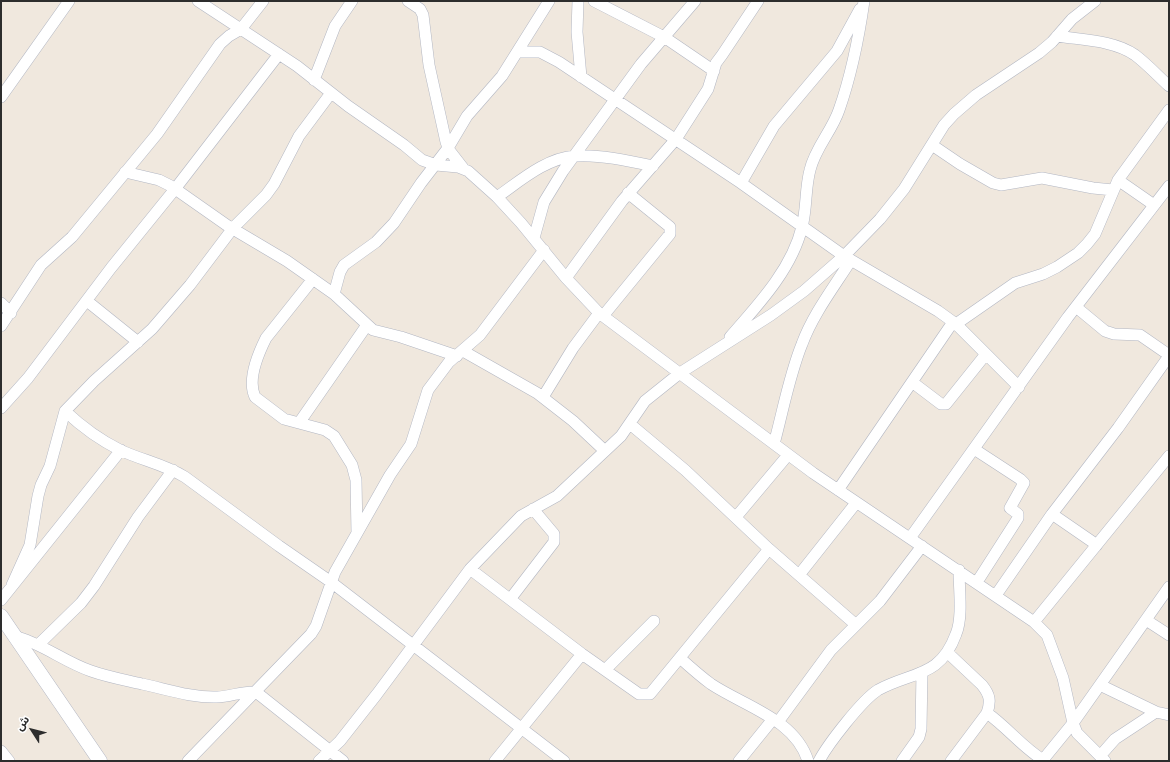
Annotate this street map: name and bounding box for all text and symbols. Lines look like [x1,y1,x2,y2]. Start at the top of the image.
north arrow [12,710,52,750]
text: ش [12,713,32,733]

